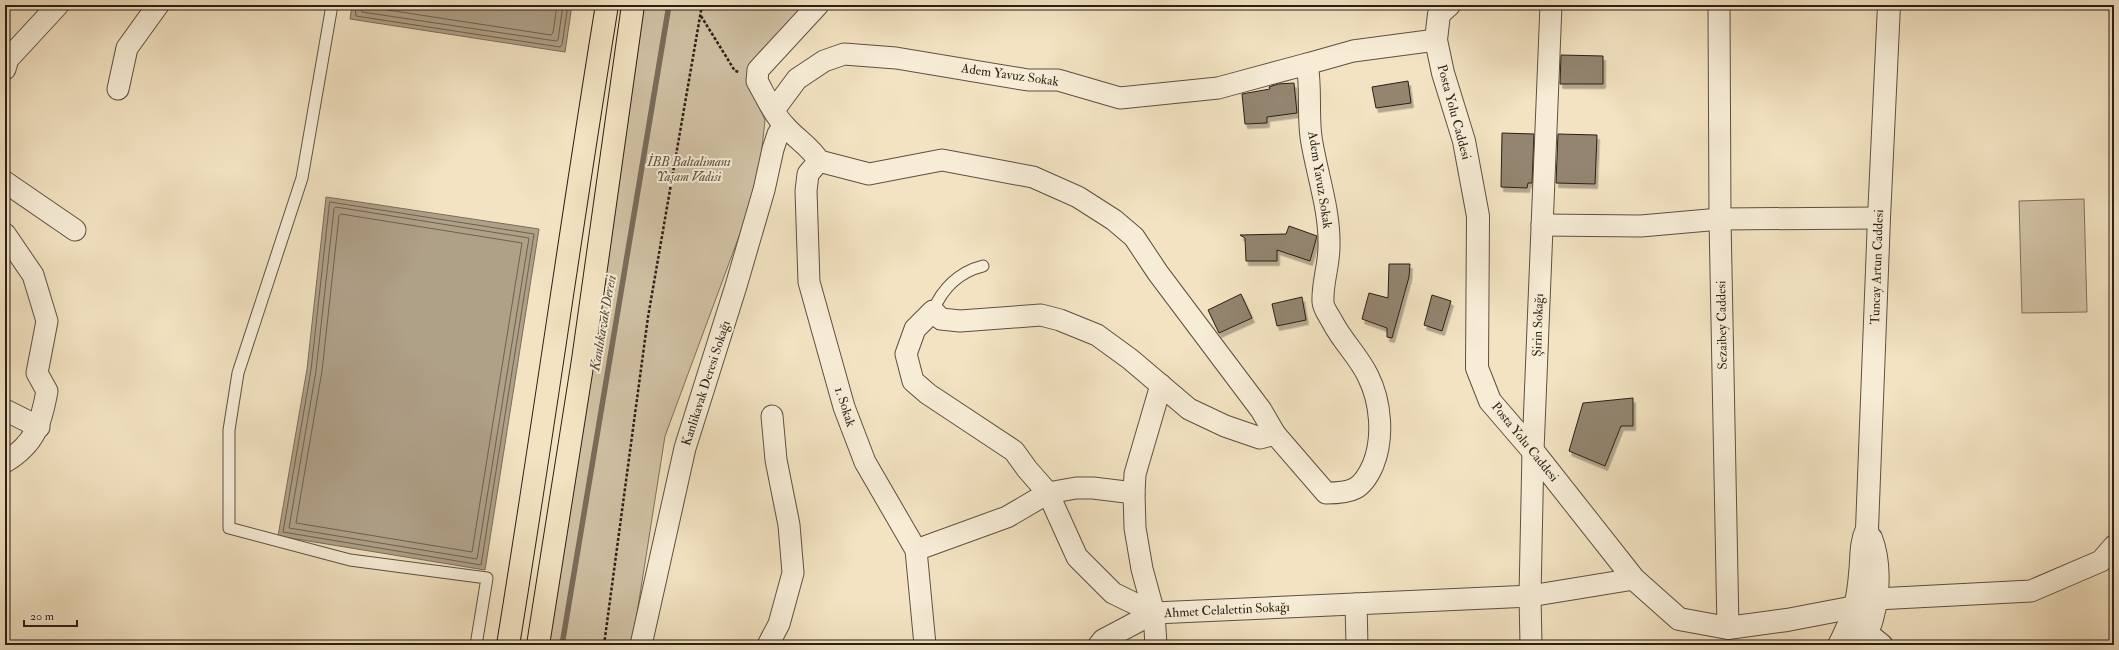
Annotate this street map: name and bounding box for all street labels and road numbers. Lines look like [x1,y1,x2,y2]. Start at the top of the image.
street label: Adem Yavuz Sokak [959,60,1061,90]
street label: Posta Yolu Caddesi [1434,63,1475,162]
street label: Adem Yavuz Sokak [1304,129,1336,231]
street label: Tuncay Artun Caddesi [1867,209,1888,325]
street label: Sezaibey Caddesi [1713,280,1732,370]
street label: Şirin Sokağı [1529,293,1547,357]
street label: Kanlikavak Deresi Sokağı [678,318,734,448]
street label: 1. Sokak [831,385,859,430]
street label: Posta Yolu Caddesi [1488,399,1562,485]
street label: Ahmet Celalettin Sokağı [1163,599,1291,621]

